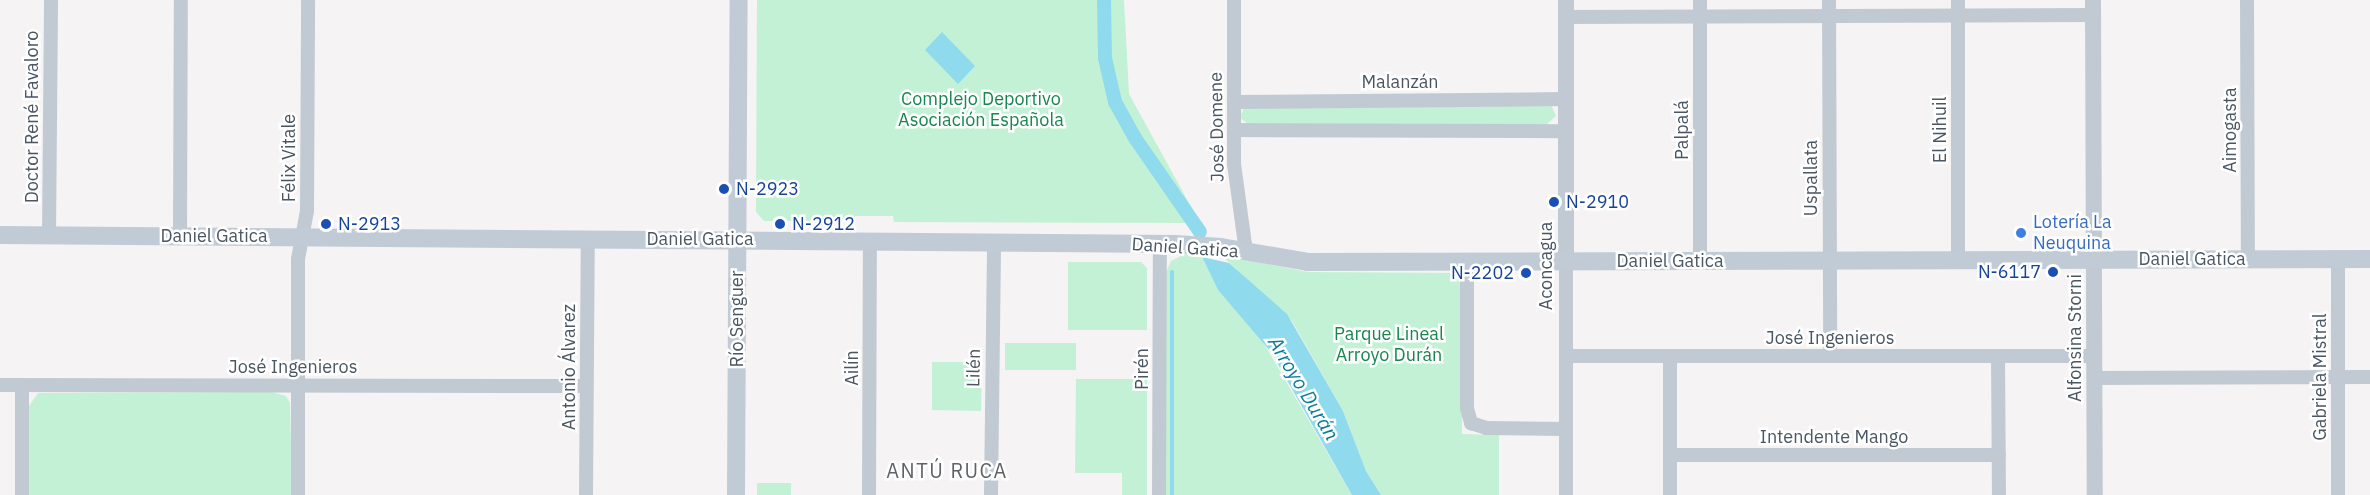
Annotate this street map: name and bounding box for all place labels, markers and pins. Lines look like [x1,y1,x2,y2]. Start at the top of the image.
place label: N-2923 [736,178,799,200]
marker: N-2923 [717,182,731,196]
place label: N-2910 [1566,191,1629,213]
marker: N-2910 [1547,195,1561,209]
place label: Lotería La Neuquina [2033,212,2112,254]
place label: N-2913 [338,213,401,235]
place label: N-2912 [792,213,855,235]
marker: N-2913 [319,217,333,231]
marker: N-2912 [773,217,787,231]
marker: Lotería La Neuquina [2014,226,2028,240]
place label: N-6117 [1978,261,2041,283]
place label: N-2202 [1451,262,1514,284]
marker: N-6117 [2046,265,2060,279]
marker: N-2202 [1519,266,1533,280]

